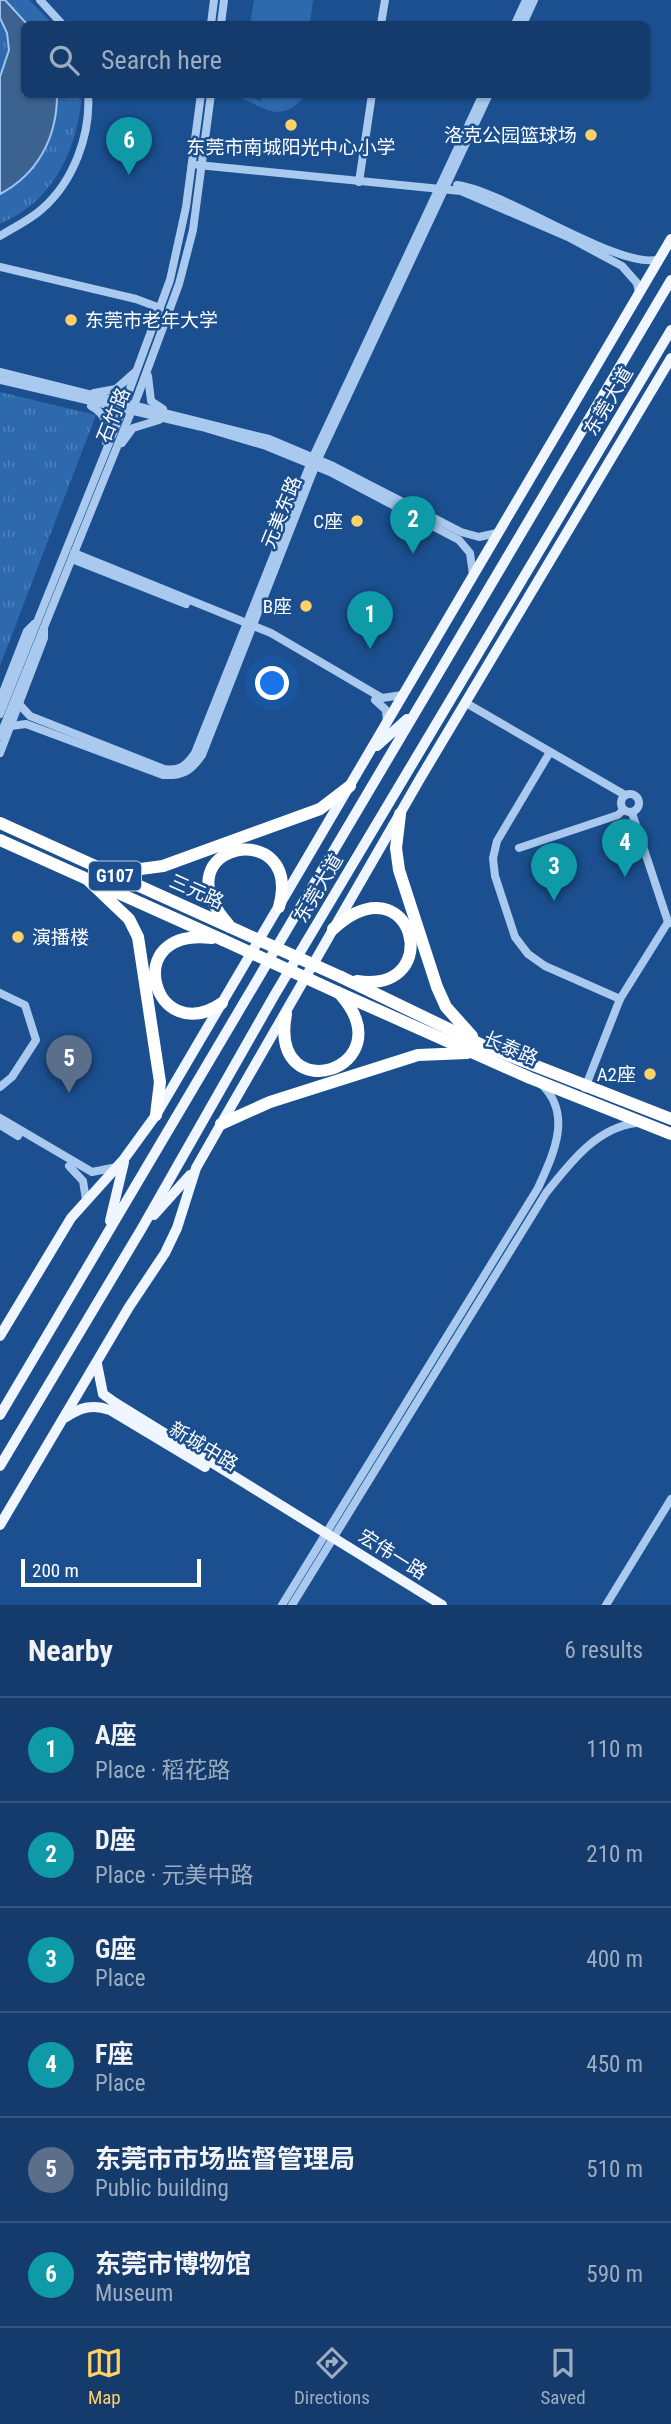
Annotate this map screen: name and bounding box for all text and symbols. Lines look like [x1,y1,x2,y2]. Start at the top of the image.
search box [21,21,650,98]
icon: search [45,41,83,79]
text: Search here [101,45,222,75]
pin: 6 [106,117,152,175]
marker: 东莞市南城阳光中心小学 [283,117,299,133]
place label: 洛克公园篮球场 [444,124,577,147]
marker: 洛克公园篮球场 [583,127,599,143]
place label: 东莞市南城阳光中心小学 [186,136,396,159]
place label: 东莞市老年大学 [85,309,218,332]
marker: 东莞市老年大学 [63,312,79,328]
street label: 东莞大道 [579,363,638,440]
street label: 石竹路 [92,384,135,446]
street label: 元美东路 [257,473,306,552]
pin: 2 [390,496,436,554]
place label: C座 [313,510,343,533]
marker: C座 [349,513,365,529]
pin: 1 [347,591,393,649]
place label: B座 [263,595,292,618]
marker: B座 [298,598,314,614]
your location [255,666,289,700]
pin: 4 [602,819,648,877]
pin: 3 [531,843,577,901]
street label: 东莞大道 [289,850,348,927]
road number: G107 [89,862,141,890]
street label: 三元路 [166,869,228,914]
place label: 演播楼 [32,926,89,949]
marker: 演播楼 [10,929,26,945]
street label: 长泰路 [480,1027,542,1070]
pin: 5 [46,1035,92,1093]
place label: A2座 [597,1063,636,1086]
marker: A2座 [642,1066,658,1082]
street label: 新城中路 [165,1417,242,1476]
street label: 宏伟一路 [354,1525,431,1584]
scale bar [21,1556,201,1588]
text: 200 m [32,1559,79,1582]
text: Nearby [28,1633,113,1668]
text: 6 results [565,1637,643,1664]
text: A座 [95,1720,137,1750]
text: 1 [45,1736,57,1763]
text: 110 m [586,1736,643,1763]
text: Place · 稻花路 [95,1757,231,1784]
text: D座 [95,1825,136,1855]
text: 2 [45,1841,57,1868]
text: 210 m [586,1841,643,1868]
text: Place · 元美中路 [95,1862,254,1889]
text: G座 [95,1934,136,1964]
text: 3 [45,1946,57,1973]
text: 400 m [586,1946,643,1973]
text: Place [95,1965,145,1992]
text: F座 [95,2039,133,2069]
text: 4 [45,2051,57,2078]
text: 450 m [586,2051,643,2078]
text: Place [95,2070,145,2097]
text: 东莞市市场监督管理局 [95,2144,355,2174]
text: 5 [45,2156,57,2183]
text: 510 m [586,2156,643,2183]
text: Public building [95,2175,229,2202]
text: 东莞市博物馆 [95,2249,251,2279]
text: 6 [45,2261,57,2288]
text: 590 m [586,2261,643,2288]
text: Museum [95,2280,173,2307]
tab: Map [85,2344,123,2409]
tab: Directions [294,2344,370,2409]
tab: Saved [540,2344,586,2409]

